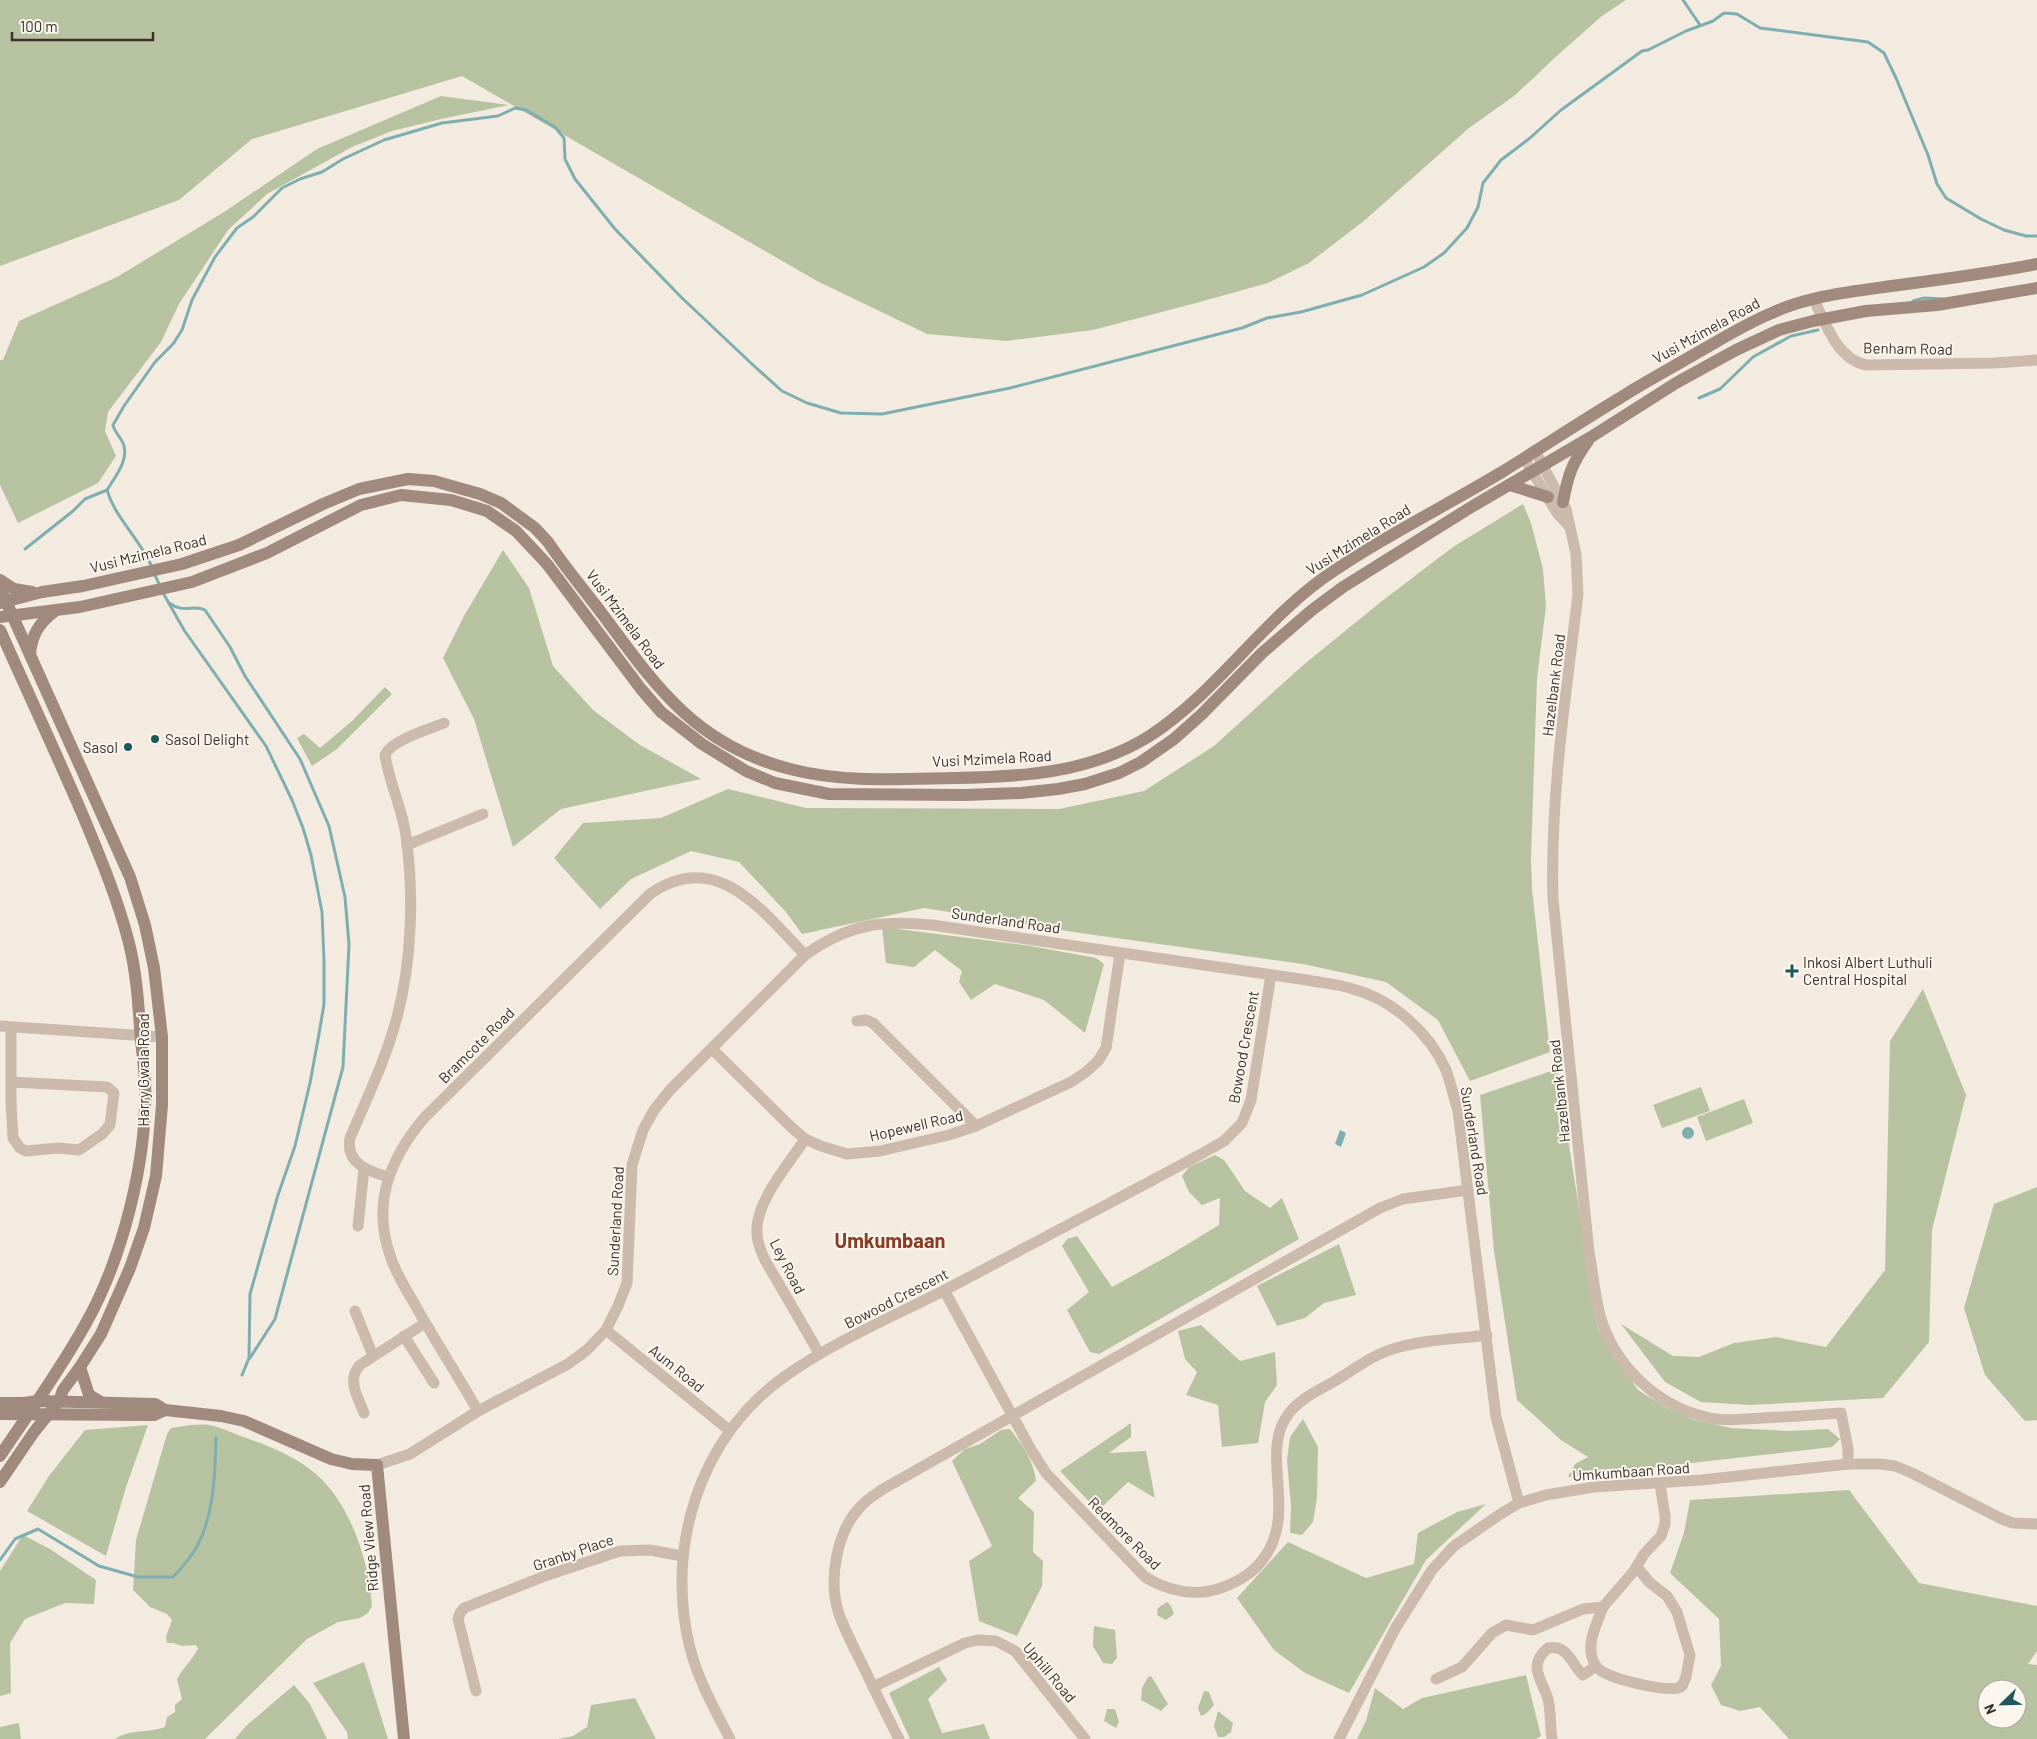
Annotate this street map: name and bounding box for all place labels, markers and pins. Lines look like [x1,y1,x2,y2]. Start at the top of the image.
place label: Sasol Delight [165,730,249,748]
marker: Sasol Delight [149,733,161,745]
place label: Sasol [83,738,118,756]
marker: Sasol [122,741,134,753]
place label: Inkosi Albert Luthuli Central Hospital [1803,953,1933,988]
marker: Inkosi Albert Luthuli Central Hospital [1785,964,1799,978]

